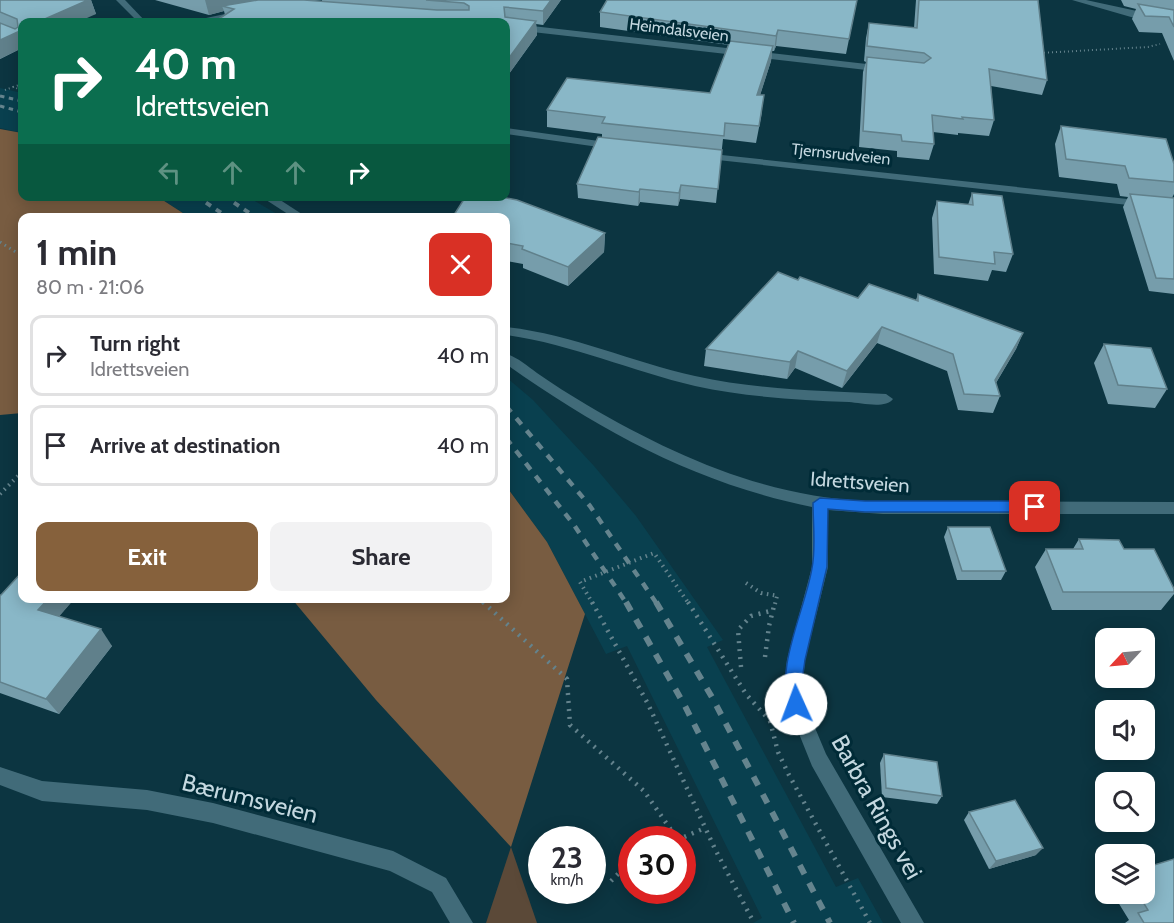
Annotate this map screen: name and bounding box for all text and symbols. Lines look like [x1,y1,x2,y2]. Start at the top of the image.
street label: Heimdalsveien [628,14,730,46]
text: 40 m [135,38,237,90]
icon: right [36,42,114,120]
text: Idrettsveien [135,90,269,123]
street label: Tjernsrudveien [791,139,891,169]
icon: left [153,156,186,189]
icon: ahead [216,156,249,189]
icon: ahead [279,156,312,189]
icon: right [342,156,375,189]
text: 1 min [36,230,117,274]
button: close [429,233,492,296]
text: 80 m · 21:06 [36,275,144,299]
text: Turn right [90,330,180,357]
icon: right [39,339,72,372]
text: 40 m [437,342,489,369]
text: Idrettsveien [90,357,190,381]
icon: arrive [39,429,72,462]
text: Arrive at destination [90,432,280,459]
text: 40 m [437,432,489,459]
street label: Idrettsveien [810,467,910,497]
pin [1009,481,1060,532]
icon: arrive [1018,490,1051,523]
button: Exit [36,522,258,591]
button: Share [270,522,492,591]
north arrow [1095,628,1155,688]
map controls [1095,628,1155,904]
position arrow [764,672,828,736]
button: sound [1095,700,1155,760]
street label: Barbra Rings vei [825,730,929,884]
street label: Bærumsveien [179,767,321,829]
button: search [1095,772,1155,832]
speed limit sign: 30 [618,826,696,904]
text: 23 [551,839,583,876]
button: layers [1095,844,1155,904]
text: km/h [551,871,583,889]

